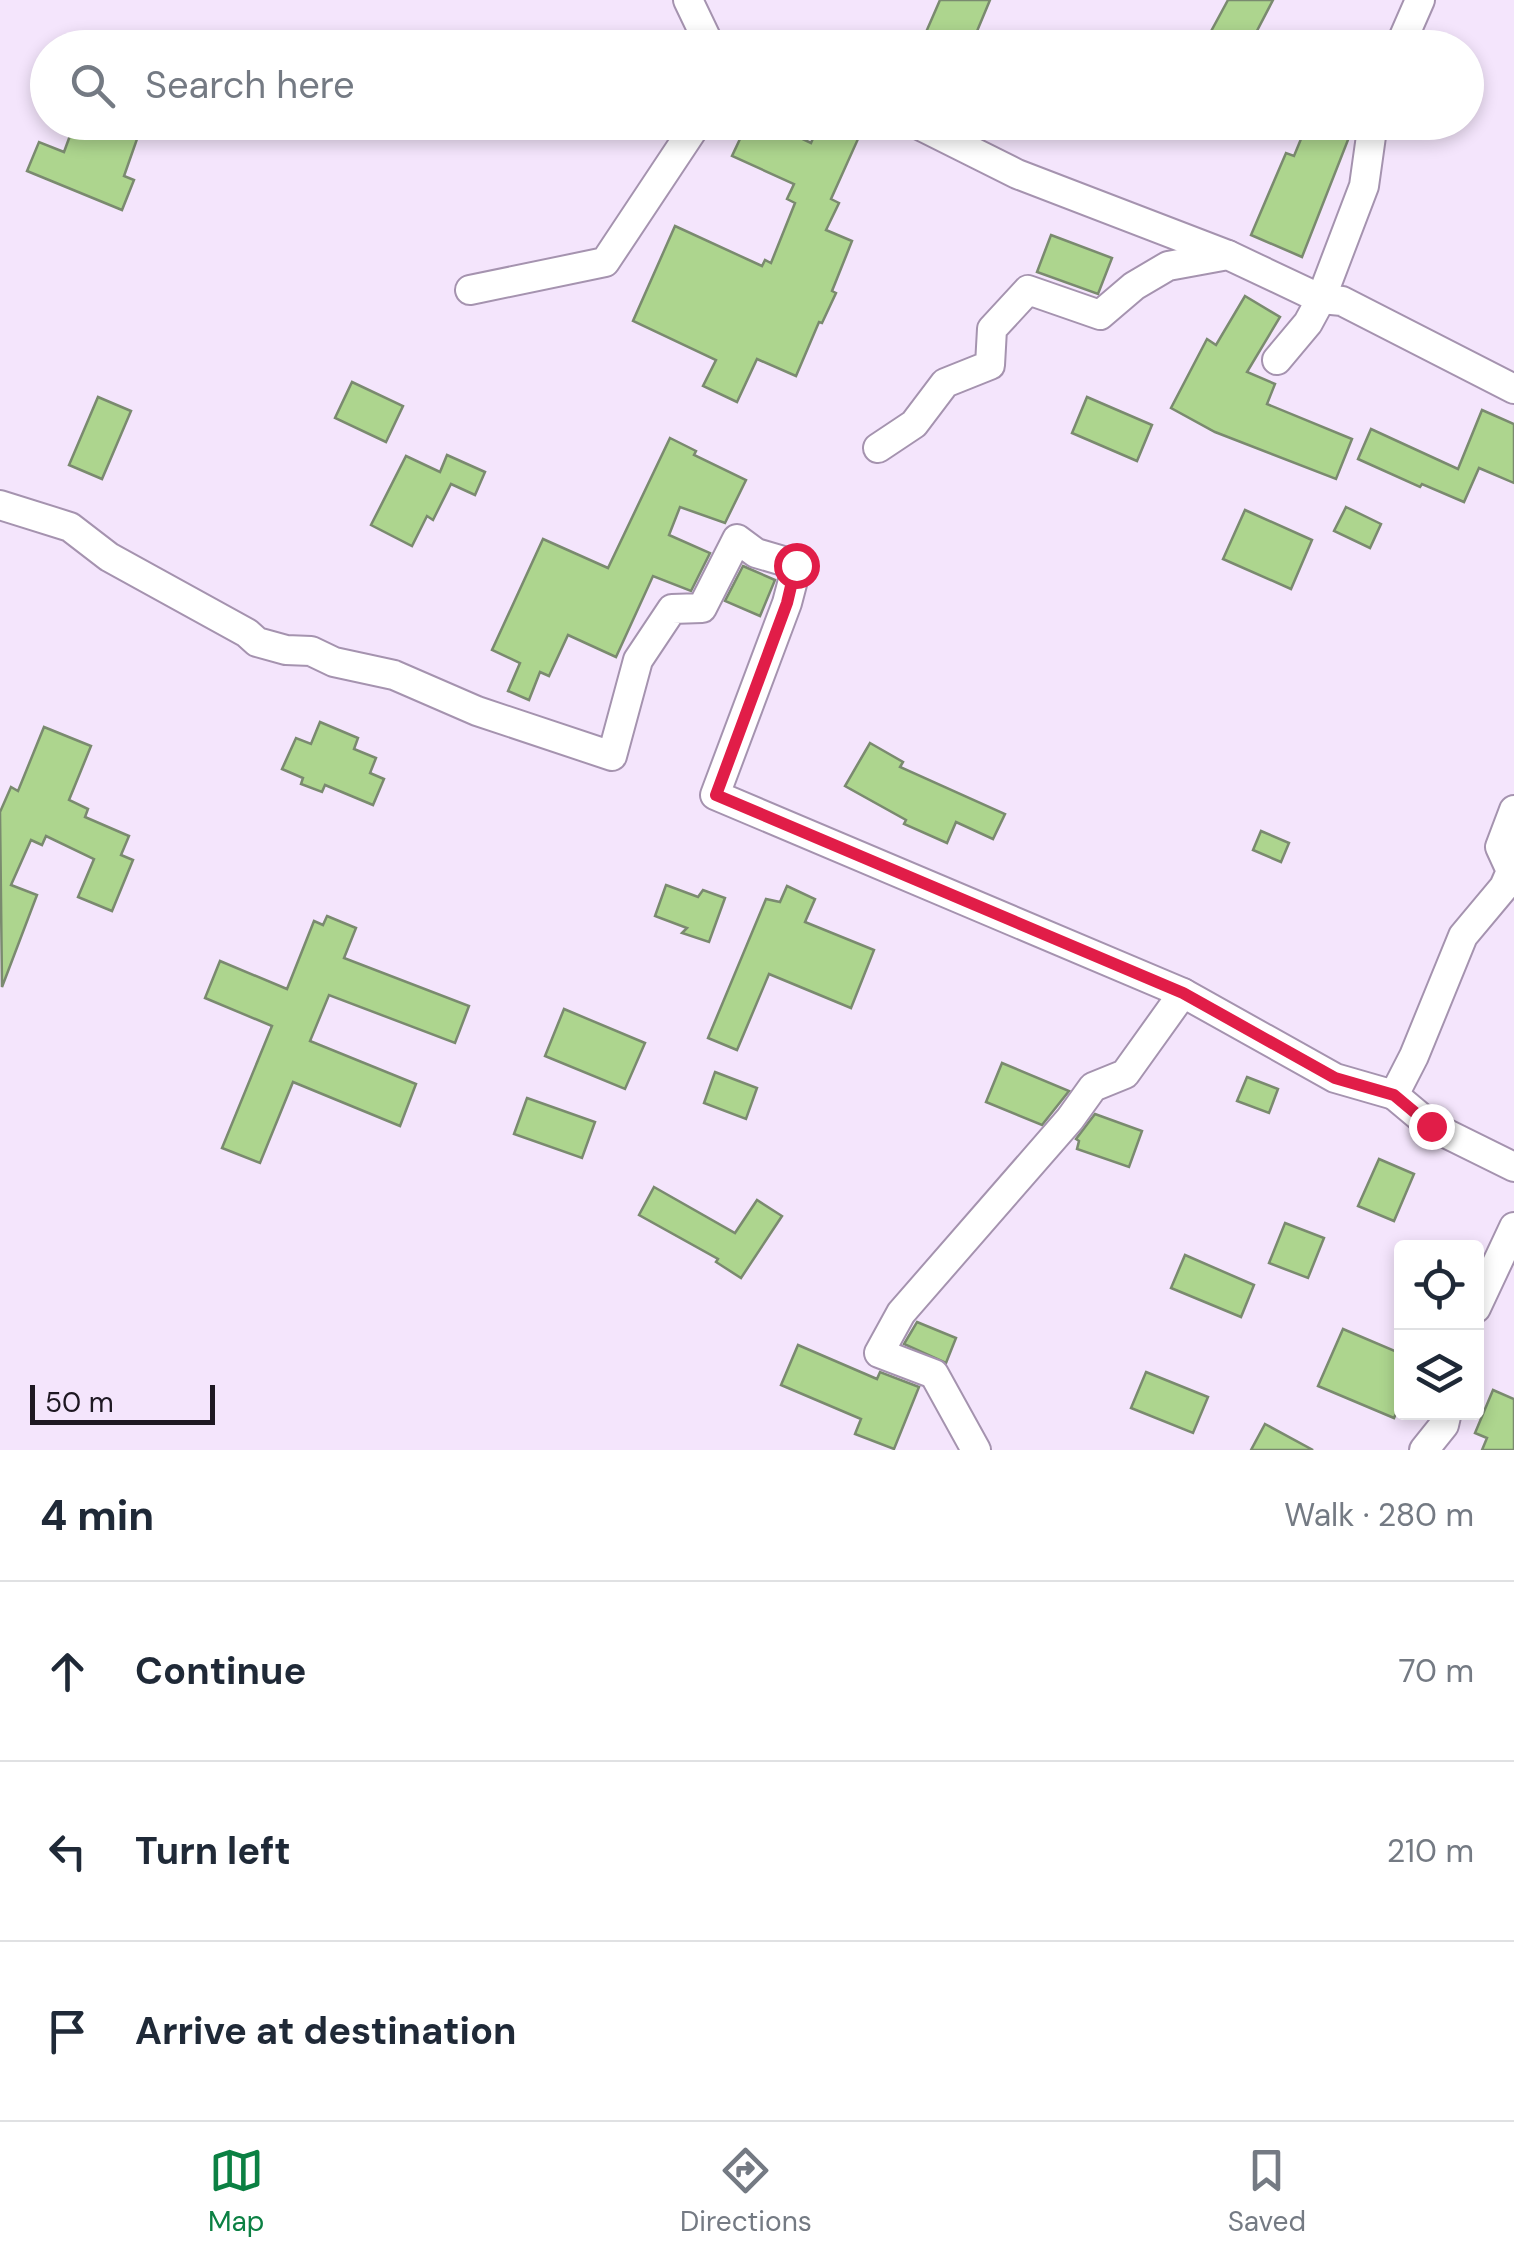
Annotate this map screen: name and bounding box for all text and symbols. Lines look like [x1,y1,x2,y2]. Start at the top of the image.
search box [30,30,1484,140]
icon: search [65,58,120,113]
text: Search here [145,60,355,110]
route start [774,543,820,589]
route end [1409,1104,1455,1150]
map controls [1394,1240,1484,1420]
button: locate [1394,1240,1484,1330]
button: layers [1394,1330,1484,1420]
scale bar [30,1380,215,1424]
text: 50 m [45,1384,114,1421]
text: 4 min [40,1488,154,1543]
text: Walk · 280 m [1284,1494,1474,1536]
icon: ahead [40,1644,95,1699]
text: Continue [135,1646,306,1696]
text: 70 m [1398,1650,1474,1692]
icon: left [40,1824,95,1879]
text: Turn left [135,1826,291,1876]
text: 210 m [1387,1830,1474,1872]
icon: arrive [40,2004,95,2059]
text: Arrive at destination [135,2006,517,2056]
tab: Map [208,2143,264,2240]
tab: Directions [680,2143,812,2240]
tab: Saved [1228,2143,1306,2240]

